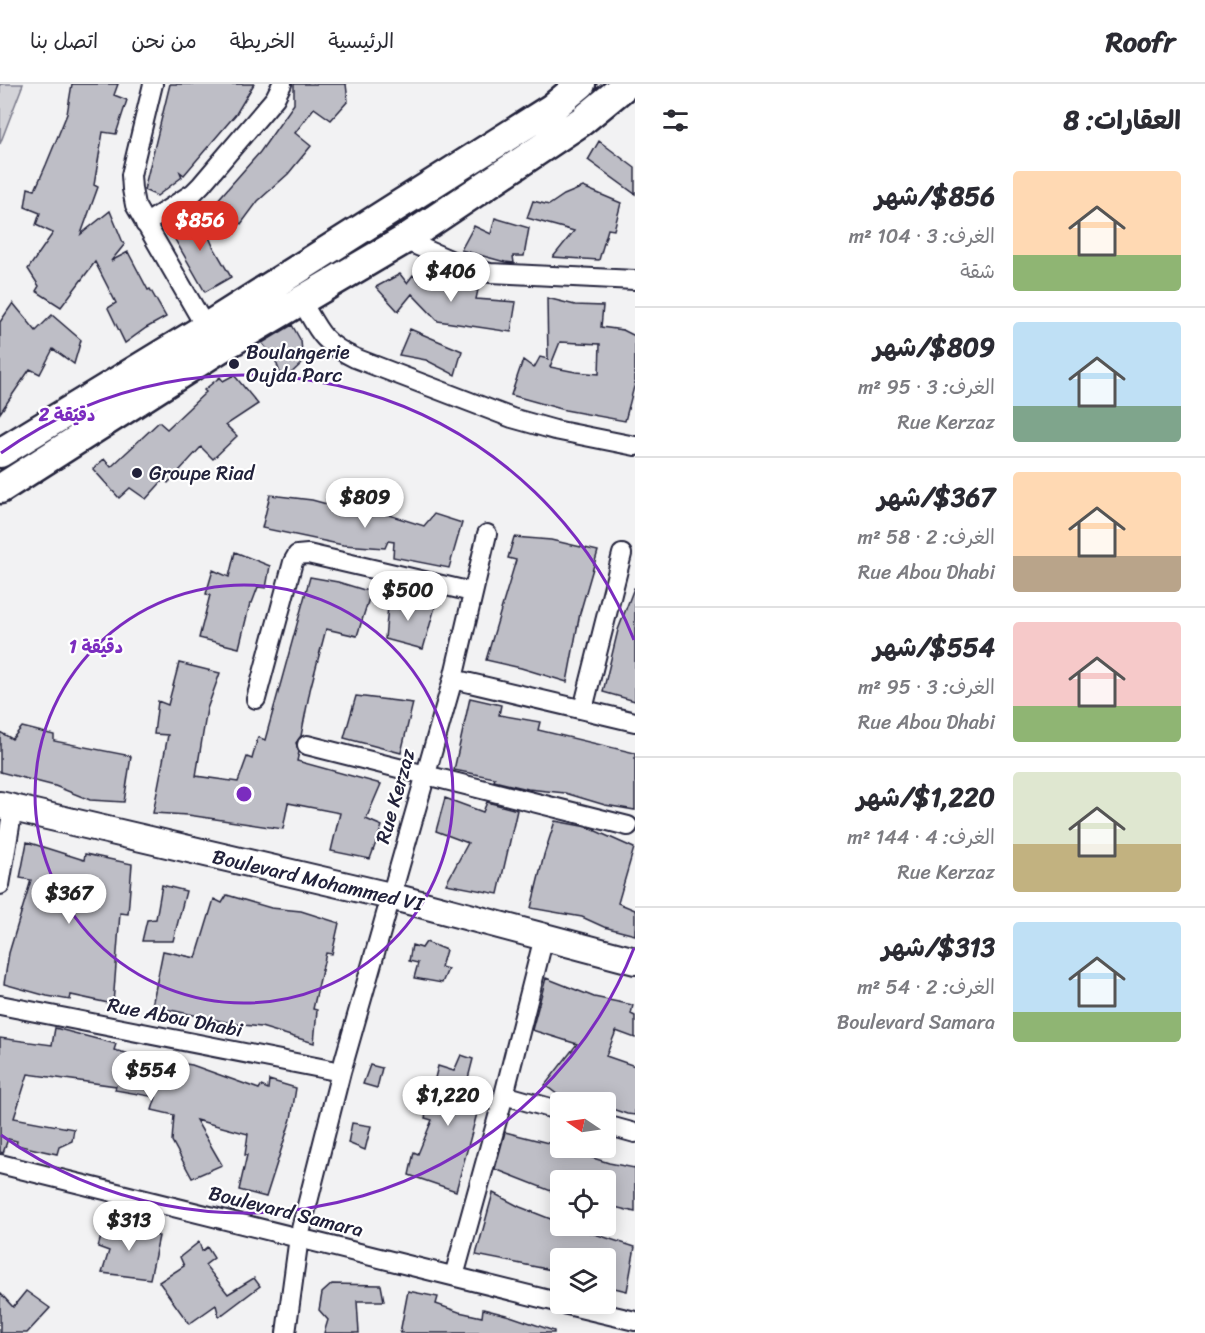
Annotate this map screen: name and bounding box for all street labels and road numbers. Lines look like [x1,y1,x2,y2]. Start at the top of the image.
street label: Rue Kerzaz [365,744,426,848]
street label: Boulevard Mohammed VI [209,839,428,922]
street label: Rue Abou Dhabi [104,987,246,1048]
street label: Boulevard Samara [205,1175,367,1248]

